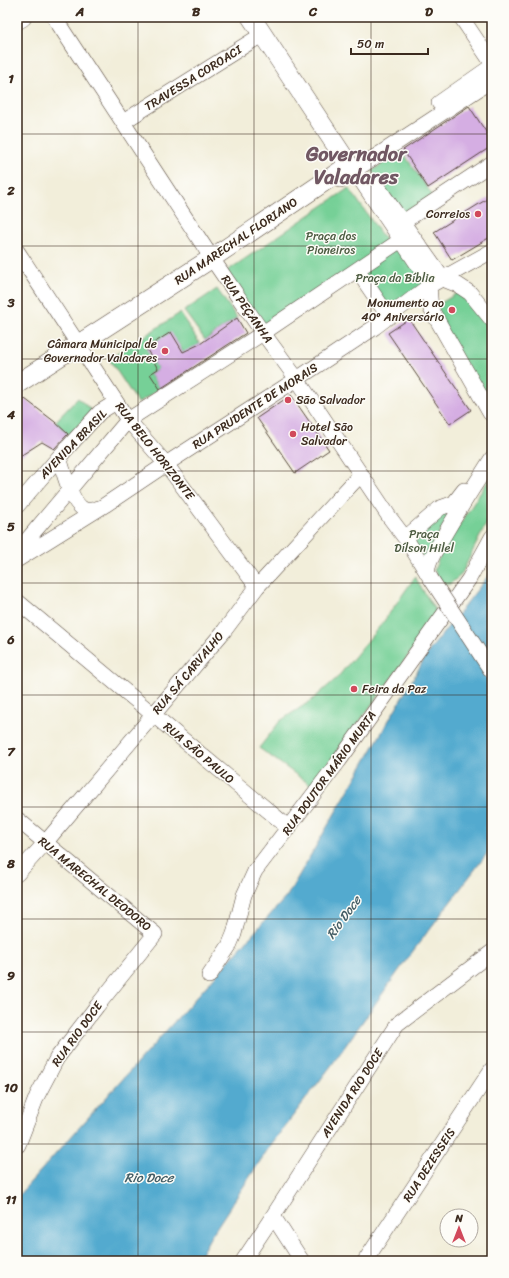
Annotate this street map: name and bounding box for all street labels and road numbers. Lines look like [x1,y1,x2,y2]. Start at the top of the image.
street label: TRAVESSA COROACI [140,38,247,117]
street label: RUA MARECHAL FLORIANO [170,191,303,291]
street label: RUA PEÇANHA [215,270,279,348]
street label: RUA PRUDENTE DE MORAIS [188,357,323,455]
street label: RUA BELO HORIZONTE [109,397,201,506]
street label: AVENIDA BRASIL [33,404,113,485]
street label: RUA SÁ CARVALHO [146,626,230,720]
street label: RUA DOUTOR MÁRIO MURTA [276,706,382,840]
street label: RUA SÃO PAULO [158,716,240,790]
street label: RUA MARECHAL DEODORO [33,831,157,937]
street label: RUA RIO DOCE [46,995,109,1071]
street label: AVENIDA RIO DOCE [314,1043,390,1143]
street label: RUA DEZESSEIS [397,1123,462,1207]

